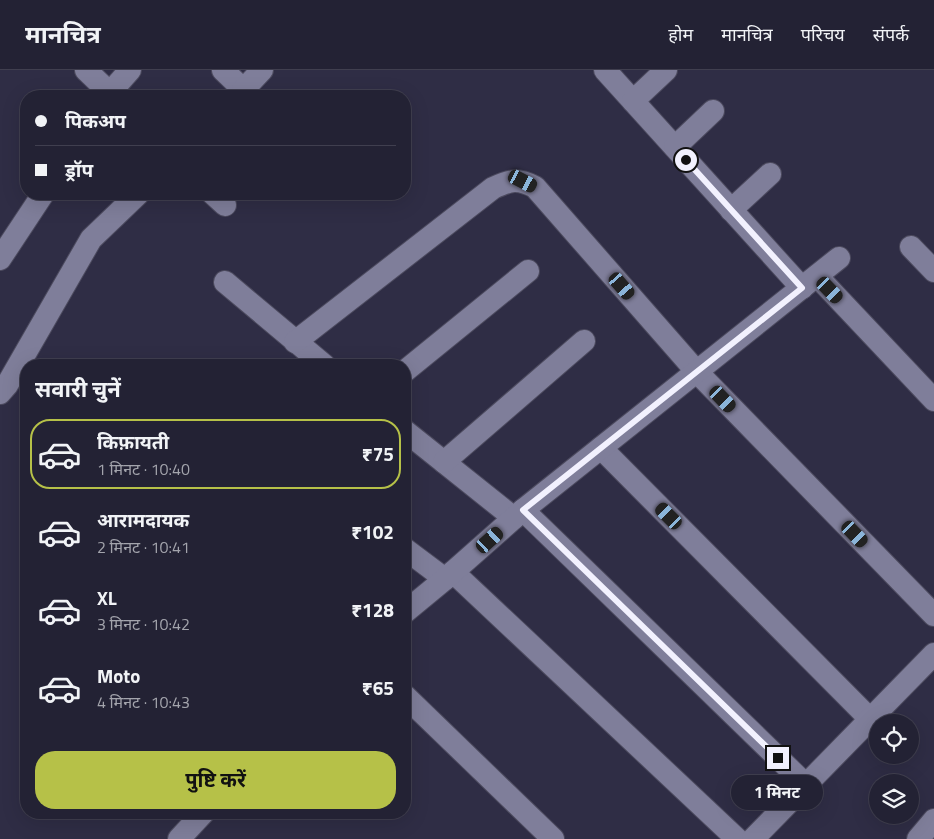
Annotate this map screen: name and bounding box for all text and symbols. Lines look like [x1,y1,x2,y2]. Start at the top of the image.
text: मानचित्र [25,16,101,52]
text: होम [668,21,693,48]
text: मानचित्र [721,21,773,48]
text: परिचय [801,21,845,48]
text: संपर्क [873,21,909,48]
text: पिकअप [65,106,126,135]
route start [675,149,697,171]
text: ड्रॉप [65,155,93,184]
car [506,168,539,194]
car [606,270,637,302]
car [814,274,845,306]
text: सवारी चुनें [35,372,121,406]
car [707,383,738,415]
text: किफ़ायती [97,427,169,456]
icon: car [37,432,82,477]
text: ₹75 [362,439,394,468]
text: 1 मिनट · 10:40 [97,457,190,481]
car [653,500,684,532]
text: आरामदायक [97,505,189,534]
icon: car [37,510,82,555]
text: ₹102 [351,517,394,546]
car [839,518,870,550]
car [473,524,506,556]
text: 2 मिनट · 10:41 [97,535,190,559]
text: XL [97,583,117,612]
icon: car [37,588,82,633]
text: ₹128 [351,595,394,624]
text: 3 मिनट · 10:42 [97,612,190,636]
text: Moto [97,661,140,690]
icon: car [37,666,82,711]
text: ₹65 [362,673,394,702]
text: 4 मिनट · 10:43 [97,690,190,714]
map controls [869,714,919,824]
button: locate [869,714,919,764]
route end [767,747,789,769]
button: पुष्टि करें [35,751,396,809]
button: layers [869,774,919,824]
callout: 1 मिनट [732,776,824,810]
text: 1 मिनट [754,780,800,804]

